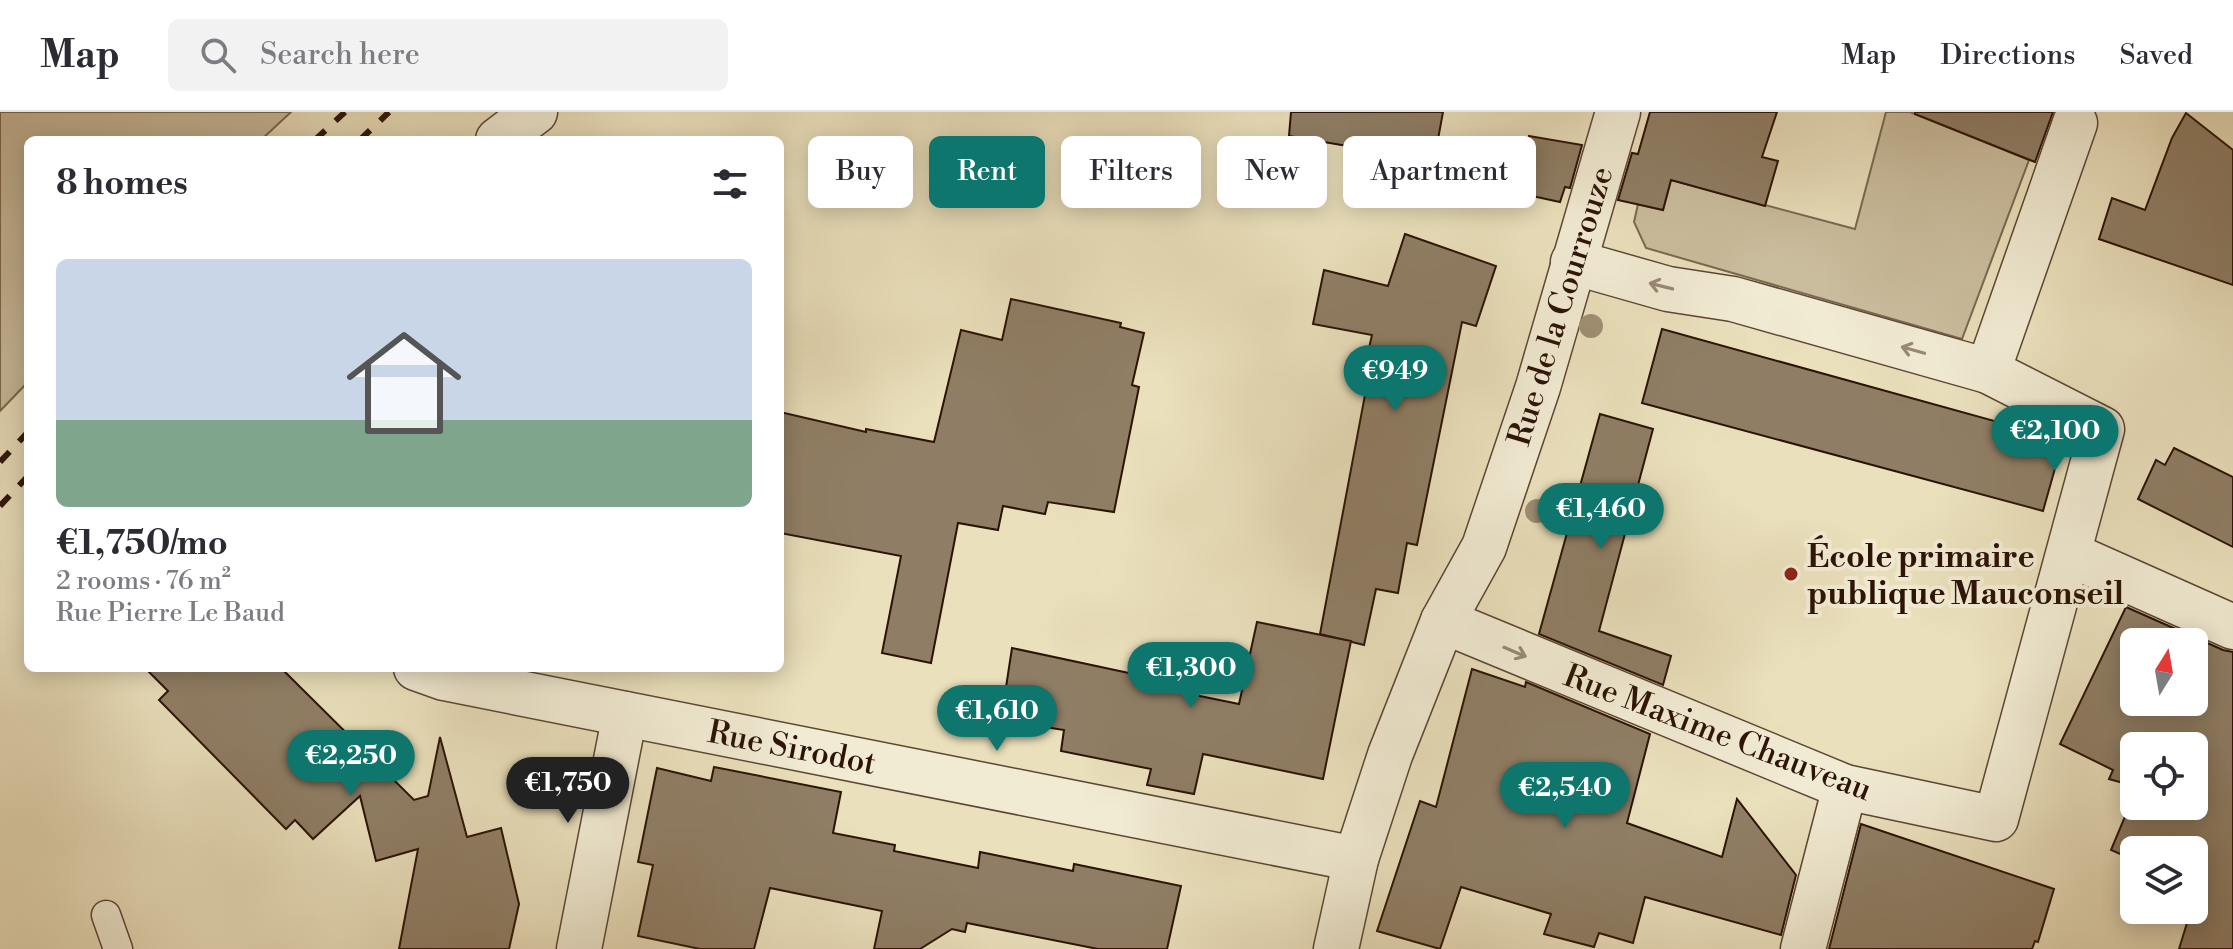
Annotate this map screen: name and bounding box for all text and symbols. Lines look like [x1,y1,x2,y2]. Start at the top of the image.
search box [168,19,728,91]
text: Map [40,32,120,79]
icon: search [196,33,240,77]
text: Search here [260,36,420,74]
text: Map [1841,38,1896,73]
text: Directions [1940,38,2075,73]
text: Saved [2119,38,2193,73]
chip: Buy [808,136,913,208]
chip: Rent [929,136,1045,208]
chip: Filters [1061,136,1201,208]
chip: New [1217,136,1327,208]
chip: Apartment [1343,136,1536,208]
icon: filters [708,162,752,206]
street label: Rue de la Courrouze [1499,162,1622,451]
text: 8 homes [56,163,188,205]
one-way arrow [1649,278,1675,293]
icon: home [332,311,476,455]
one-way arrow [1901,341,1926,356]
pin: €949 [1348,345,1442,413]
text: €949 [1362,355,1428,387]
pin: €2,100 [1990,405,2120,473]
text: €2,100 [2010,415,2100,447]
pin: €1,460 [1536,483,1666,551]
text: €1,460 [1556,493,1646,525]
text: €1,750/mo [56,523,228,565]
place label: École primaire publique Mauconseil [1807,535,2125,614]
text: 2 rooms · 76 m² [56,565,231,597]
marker: École primaire publique Mauconseil [1782,565,1800,583]
text: Rue Pierre Le Baud [56,597,285,629]
north arrow [2120,628,2208,716]
map controls [2120,628,2208,924]
pin: €1,300 [1126,642,1256,710]
one-way arrow [1502,646,1526,661]
text: €1,300 [1145,652,1237,684]
street label: Rue Maxime Chauveau [1558,656,1877,810]
pin: €1,610 [932,685,1062,753]
text: €1,610 [955,695,1039,727]
street label: Rue Sirodot [704,712,879,784]
pin: €2,250 [286,730,416,798]
button: locate [2120,732,2208,820]
text: €2,250 [305,740,397,772]
pin: €1,750 [503,757,633,825]
pin: €2,540 [1500,762,1630,830]
text: €1,750 [524,767,612,799]
text: €2,540 [1518,772,1612,804]
button: layers [2120,836,2208,924]

